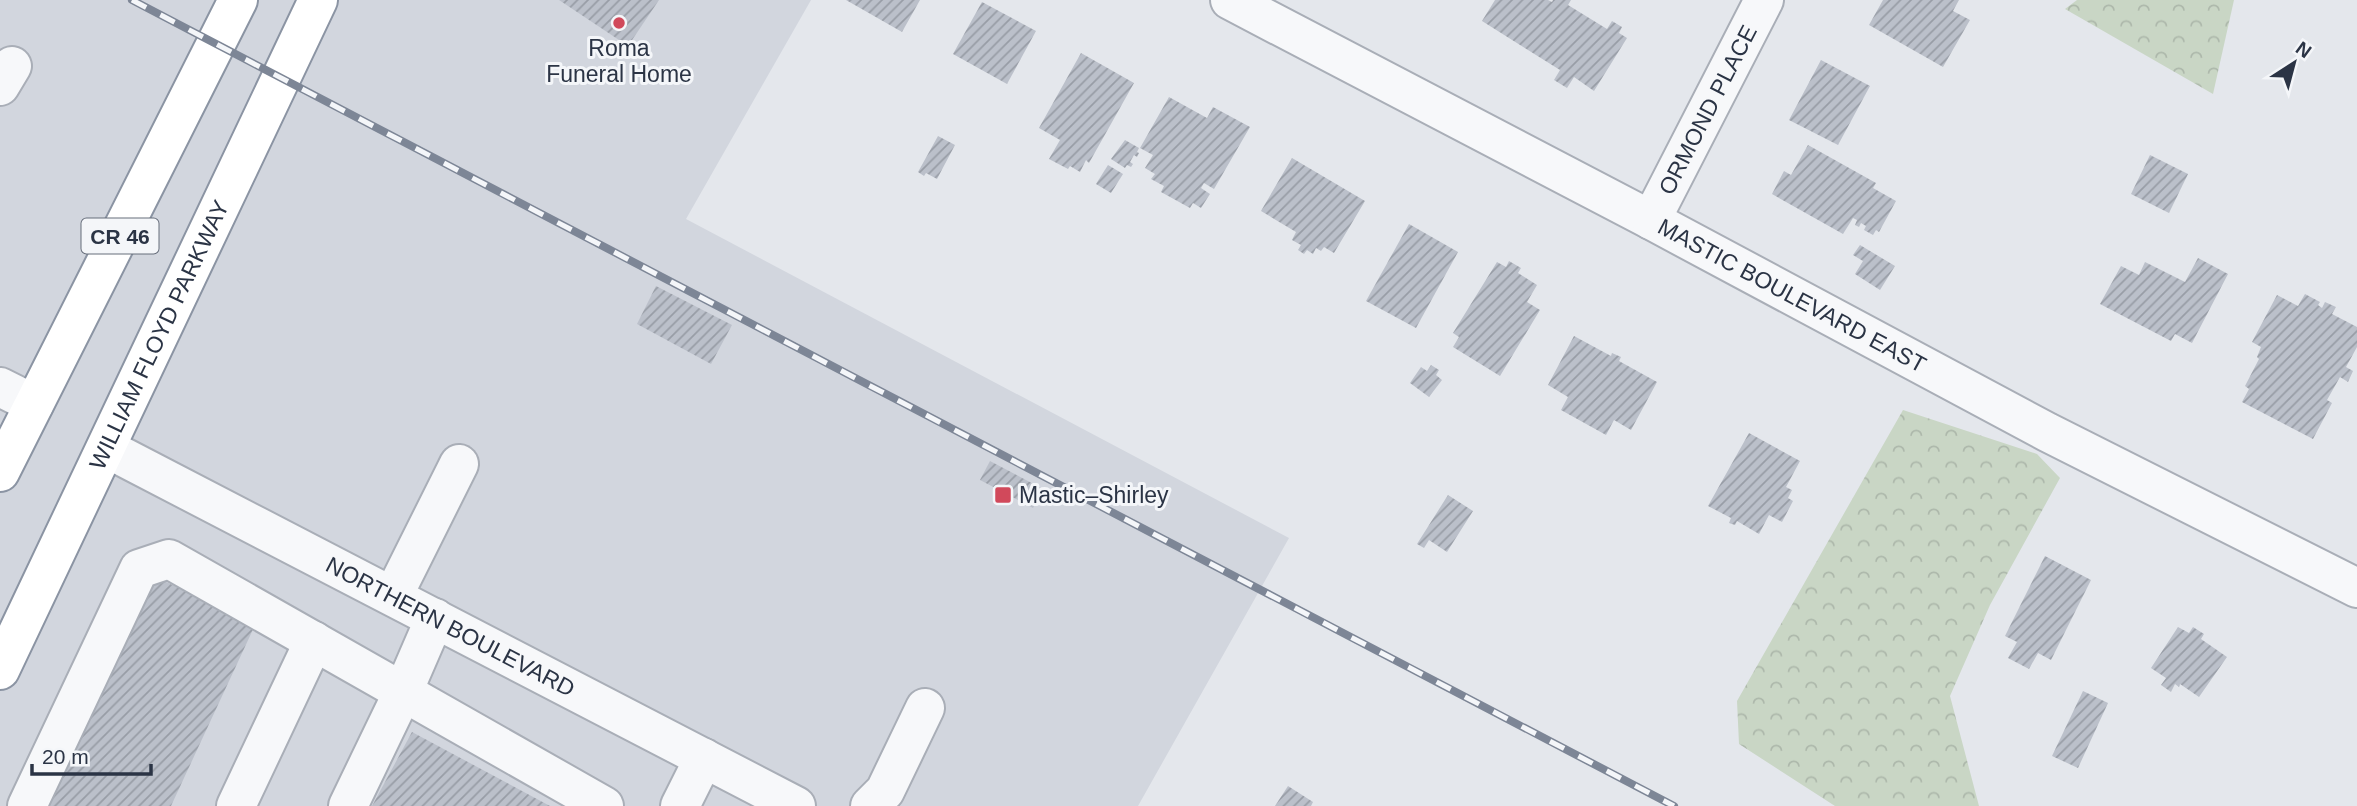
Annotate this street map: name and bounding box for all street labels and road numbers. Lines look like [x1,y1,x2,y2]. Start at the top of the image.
street label: ORMOND PLACE [1653,21,1762,199]
street label: WILLIAM FLOYD PARKWAY [84,196,234,474]
street label: MASTIC BOULEVARD EAST [1654,213,1930,378]
road number: CR 46 [82,218,158,254]
street label: NORTHERN BOULEVARD [322,551,579,702]

